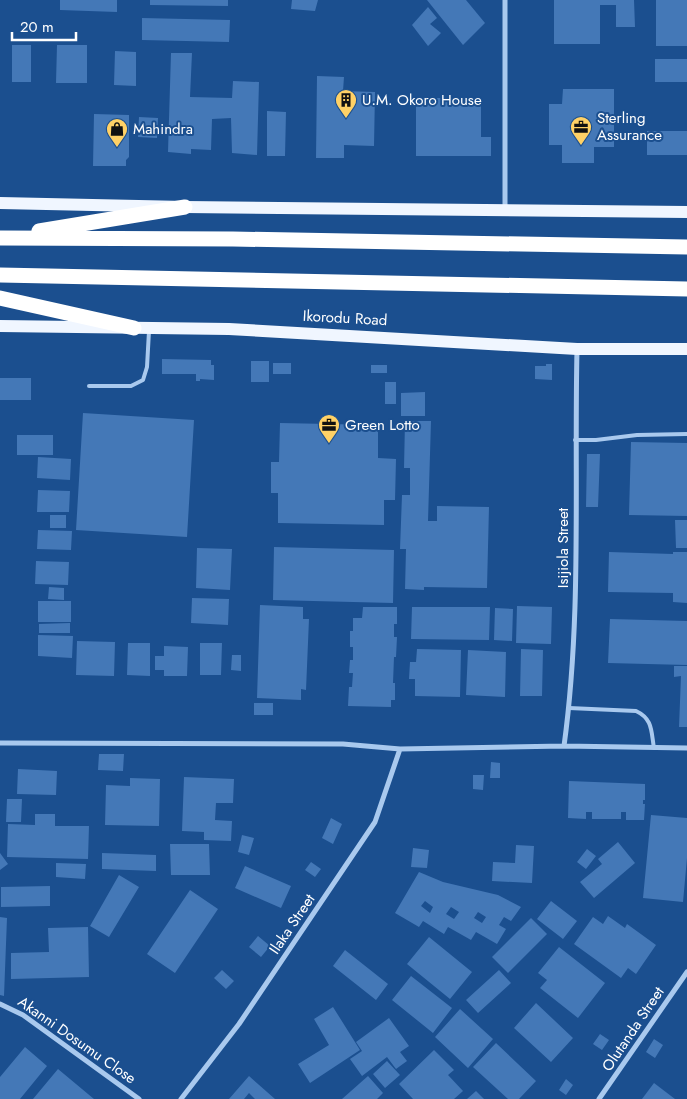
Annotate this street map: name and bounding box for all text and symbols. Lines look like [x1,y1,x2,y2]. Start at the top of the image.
scale bar [12,10,76,42]
text: 20 m [20,16,54,38]
building icon: U.M. Okoro House [334,88,358,119]
place label: U.M. Okoro House [362,89,482,111]
place label: Sterling Assurance [597,107,662,146]
office icon: Sterling Assurance [569,115,593,146]
shop icon: Mahindra [105,117,129,148]
place label: Mahindra [133,118,193,140]
street label: Ikorodu Road [302,305,388,331]
office icon: Green Lotto [317,413,341,444]
place label: Green Lotto [345,414,420,436]
street label: Isijiola Street [552,507,574,588]
street label: Ilaka Street [264,889,320,959]
street label: Olutanda Street [597,982,670,1076]
street label: Akanni Dosumu Close [13,991,141,1089]

